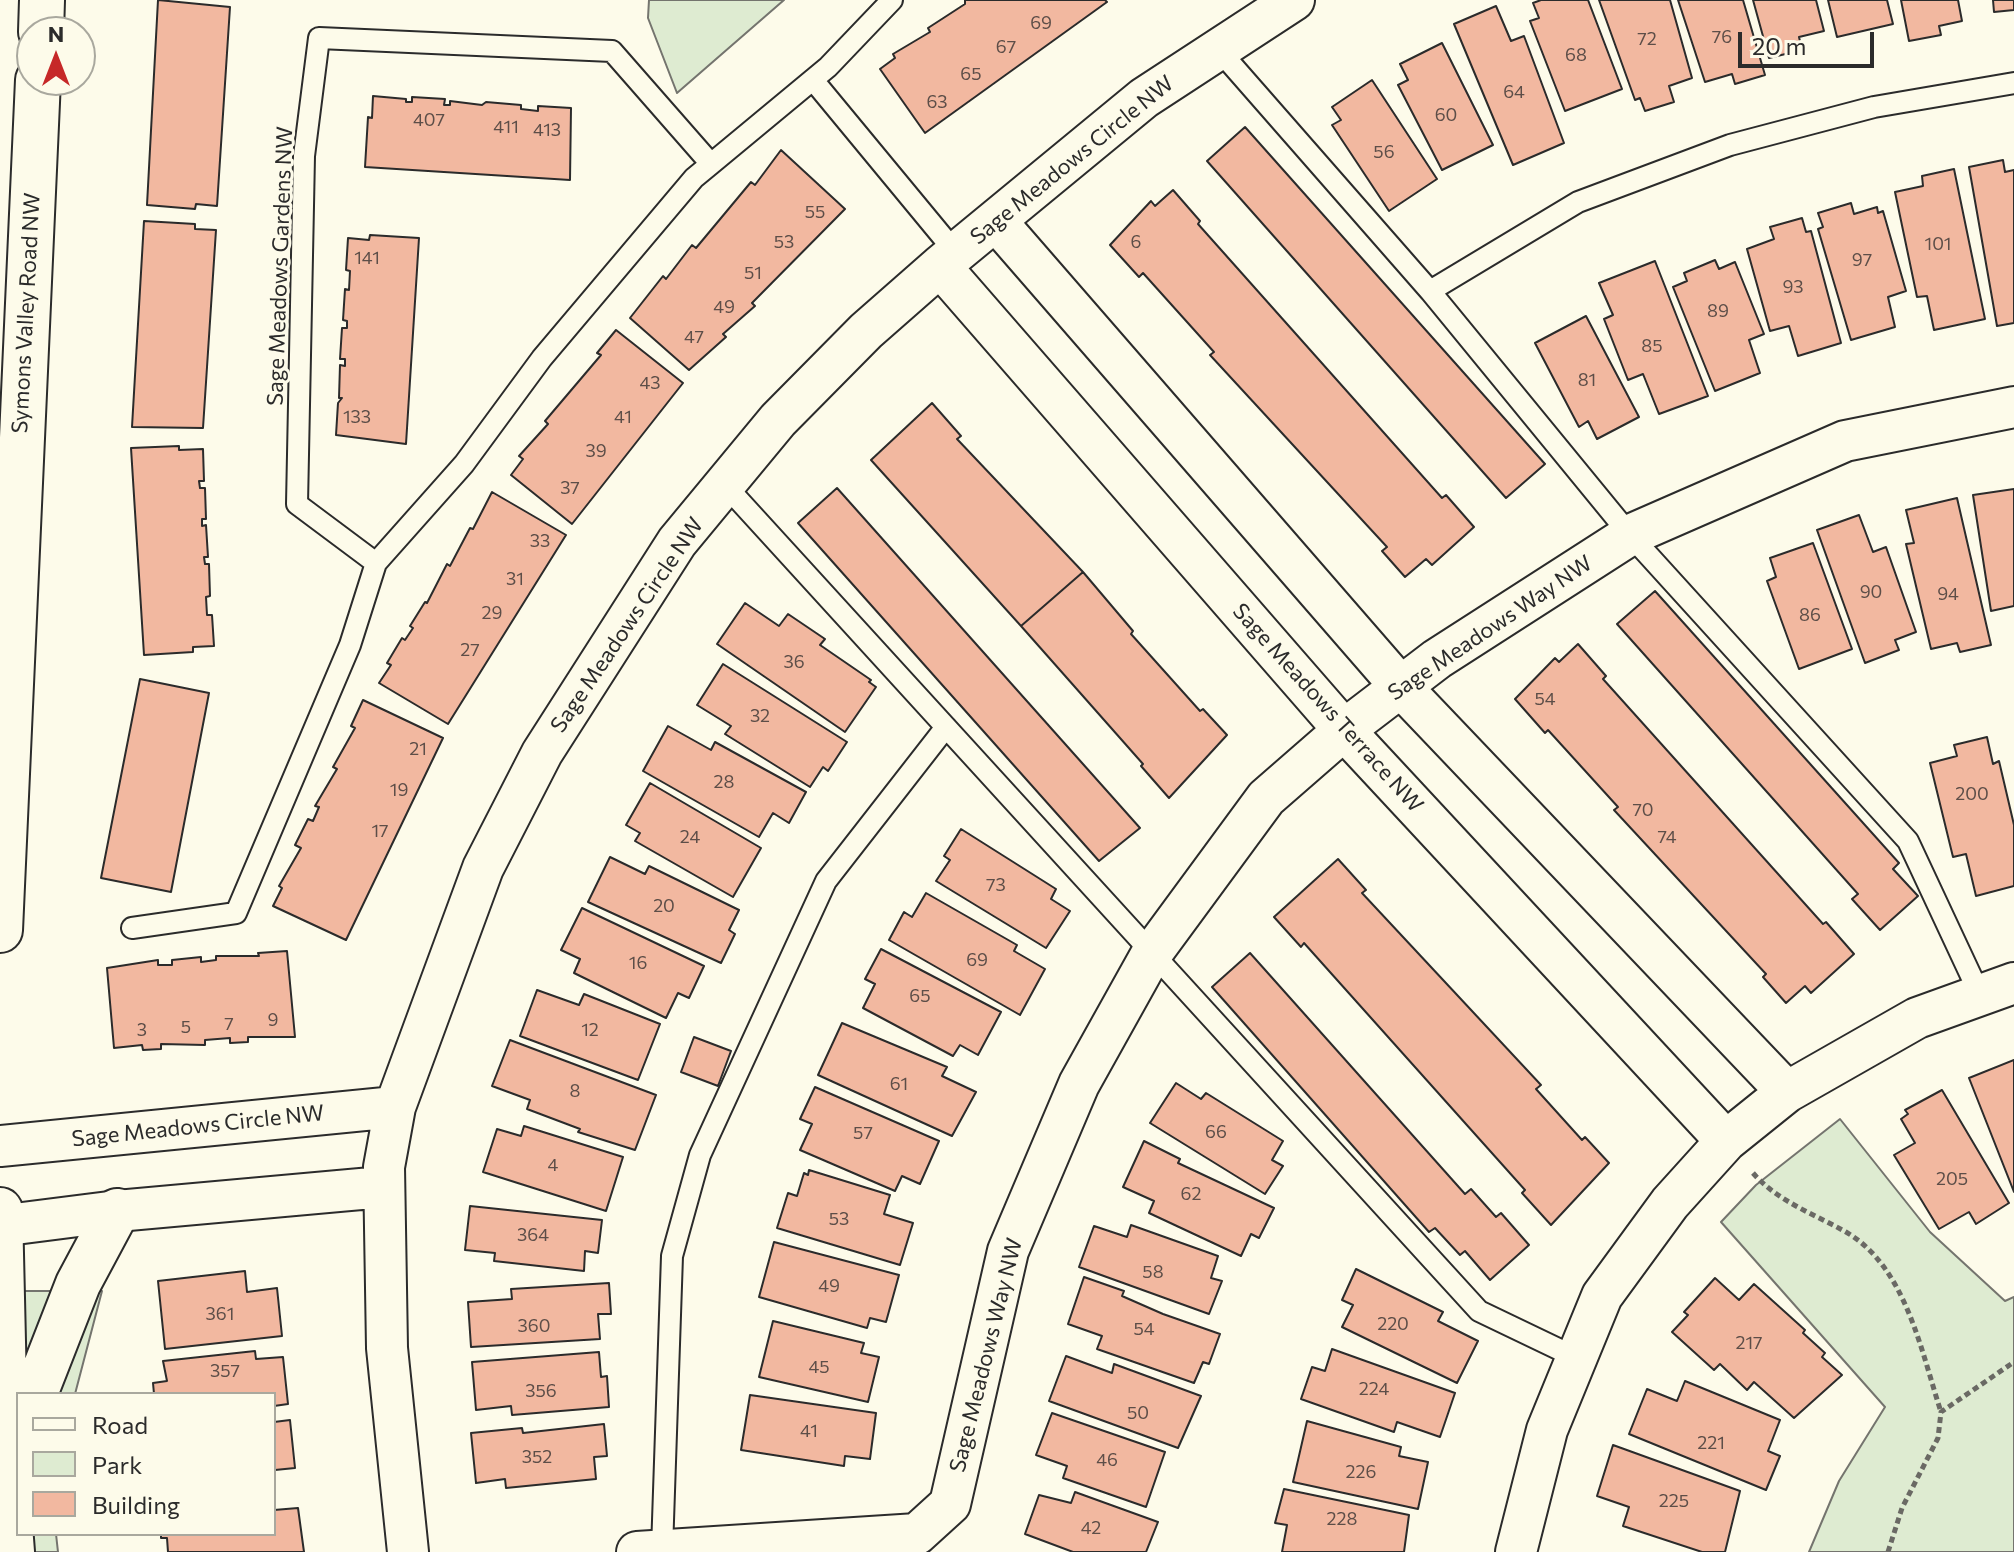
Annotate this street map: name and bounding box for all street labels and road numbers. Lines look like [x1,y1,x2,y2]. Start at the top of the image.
street label: Sage Meadows Circle NW [965,70,1179,250]
street label: Sage Meadows Gardens NW [262,126,298,406]
street label: Symons Valley Road NW [7,192,45,434]
street label: Sage Meadows Circle NW [545,512,709,738]
street label: Sage Meadows Way NW [1383,550,1597,706]
street label: Sage Meadows Terrace NW [1227,598,1429,818]
street label: Sage Meadows Circle NW [70,1100,326,1152]
street label: Sage Meadows Way NW [944,1235,1028,1475]

